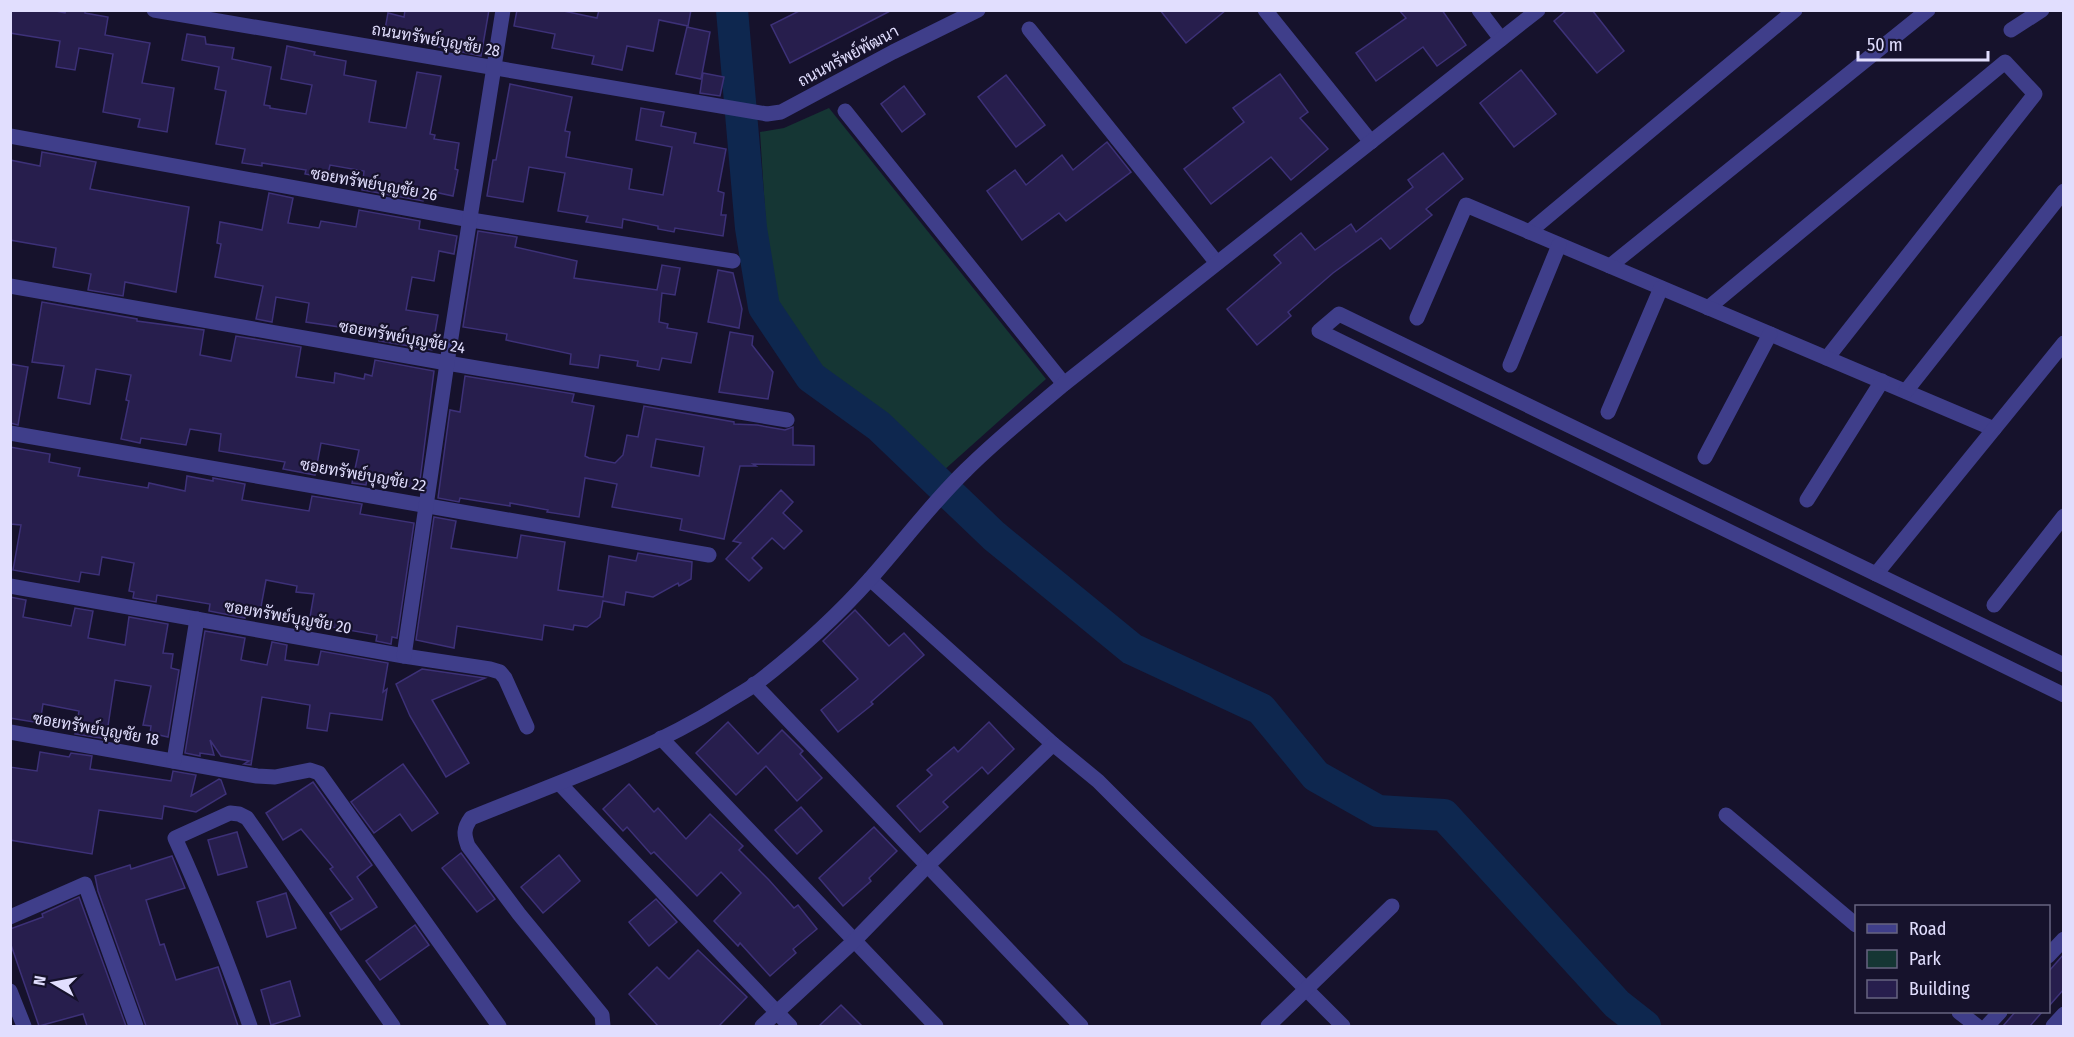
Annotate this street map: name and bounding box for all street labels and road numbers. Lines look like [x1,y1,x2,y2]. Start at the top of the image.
street label: ถนนทรัพย์บุญชัย 28 [370,16,502,63]
street label: ถนนทรัพย์พัฒนา [793,19,902,91]
street label: ซอยทรัพย์บุญชัย 26 [309,161,440,206]
street label: ซอยทรัพย์บุญชัย 24 [337,314,467,359]
street label: ซอยทรัพย์บุญชัย 22 [298,452,428,497]
street label: ซอยทรัพย์บุญชัย 20 [223,593,354,640]
street label: ซอยทรัพย์บุญชัย 18 [31,706,161,751]

